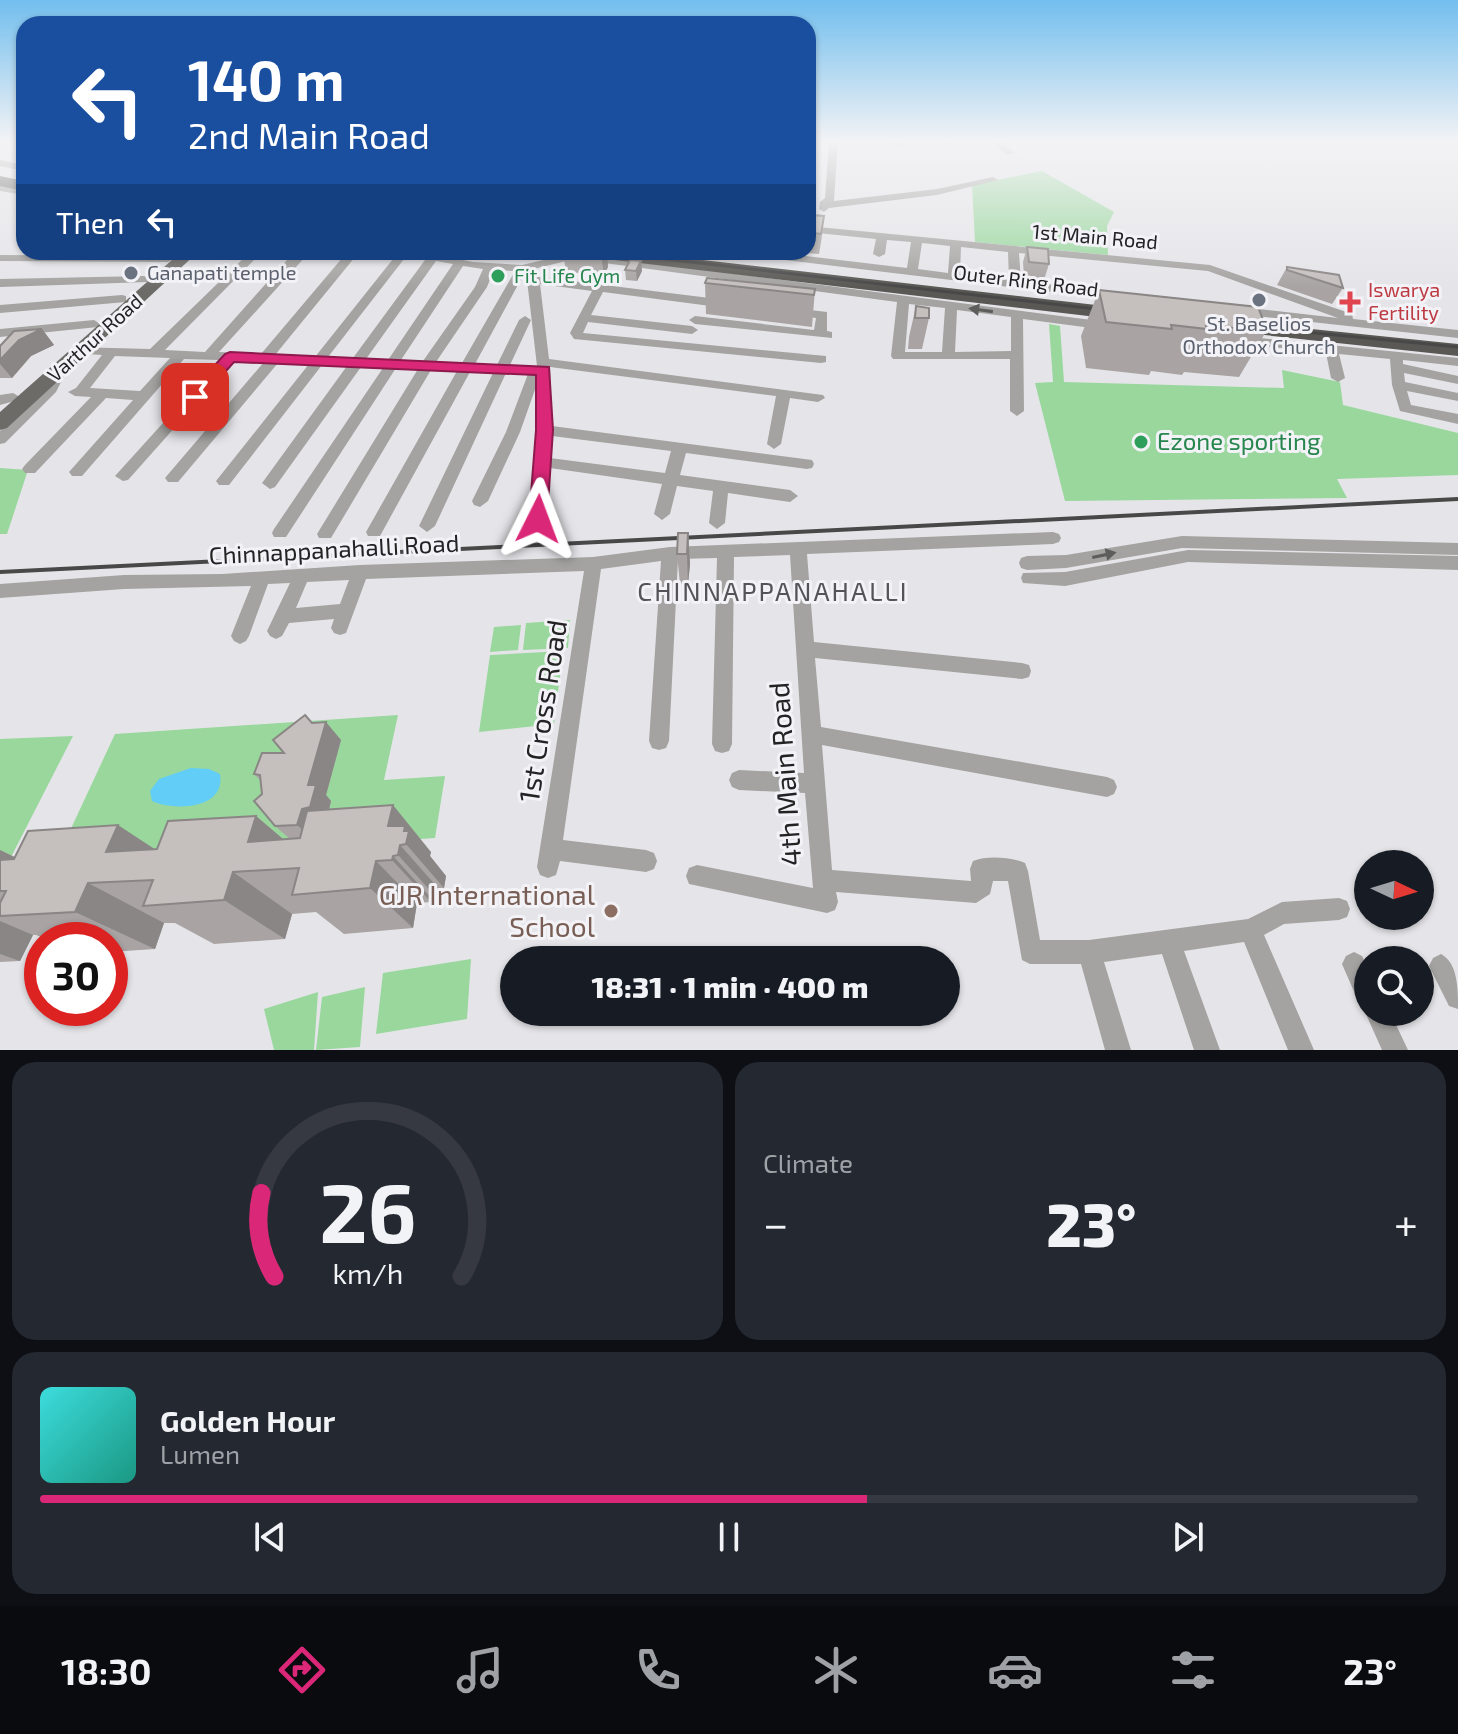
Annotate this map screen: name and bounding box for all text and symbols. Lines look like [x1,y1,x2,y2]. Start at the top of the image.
text: 140 m [188,45,345,112]
icon: left [56,48,160,152]
text: 2nd Main Road [188,113,430,156]
icon: left [140,200,184,244]
text: Then [56,204,124,240]
street label: 1st Main Road [1031,219,1159,253]
street label: Outer Ring Road [952,259,1100,301]
place label: Ganapati temple [147,260,297,284]
place label: Fit Life Gym [514,263,620,287]
marker: Ganapati temple [122,264,140,282]
marker: Fit Life Gym [489,267,507,285]
place label: Iswarya Fertility [1368,277,1440,324]
street label: Varthur Road [42,288,147,386]
marker: St. Baselios Orthodox Church [1250,291,1268,309]
marker: Iswarya Fertility [1339,291,1361,313]
one-way arrow [968,303,993,316]
place label: St. Baselios Orthodox Church [1182,311,1336,358]
pin [161,363,229,431]
icon: arrive [173,375,217,419]
place label: Ezone sporting [1157,426,1320,455]
marker: Ezone sporting [1132,433,1150,451]
position arrow [496,477,580,561]
street label: Chinnappanahalli Road [208,527,460,570]
one-way arrow [1091,548,1116,560]
district label: CHINNAPPANAHALLI [637,575,909,606]
street label: 1st Cross Road [511,617,573,804]
street label: 4th Main Road [761,681,807,867]
north arrow [1354,850,1434,930]
map controls [1354,850,1434,1026]
place label: GJR International School [379,877,596,943]
marker: GJR International School [602,902,620,920]
speed limit sign: 30 [24,922,128,1026]
button: search [1354,946,1434,1026]
text: 18:31 · 1 min · 400 m [592,968,868,1004]
text: Climate [763,1147,853,1178]
text: 26 [319,1160,416,1260]
text: 23° [1046,1187,1136,1259]
text: − [763,1196,789,1249]
text: + [1394,1196,1418,1249]
text: km/h [332,1255,403,1290]
text: Golden Hour [160,1402,335,1438]
text: Lumen [160,1438,240,1469]
icon: previous [248,1515,292,1559]
icon: pause [707,1515,751,1559]
icon: next [1166,1515,1210,1559]
icon: directions [274,1642,330,1698]
icon: music [452,1642,508,1698]
icon: phone [630,1642,686,1698]
icon: climate [808,1642,864,1698]
icon: car [987,1642,1043,1698]
icon: filters [1165,1642,1221,1698]
text: 18:30 [61,1649,151,1692]
text: 23° [1343,1649,1397,1692]

